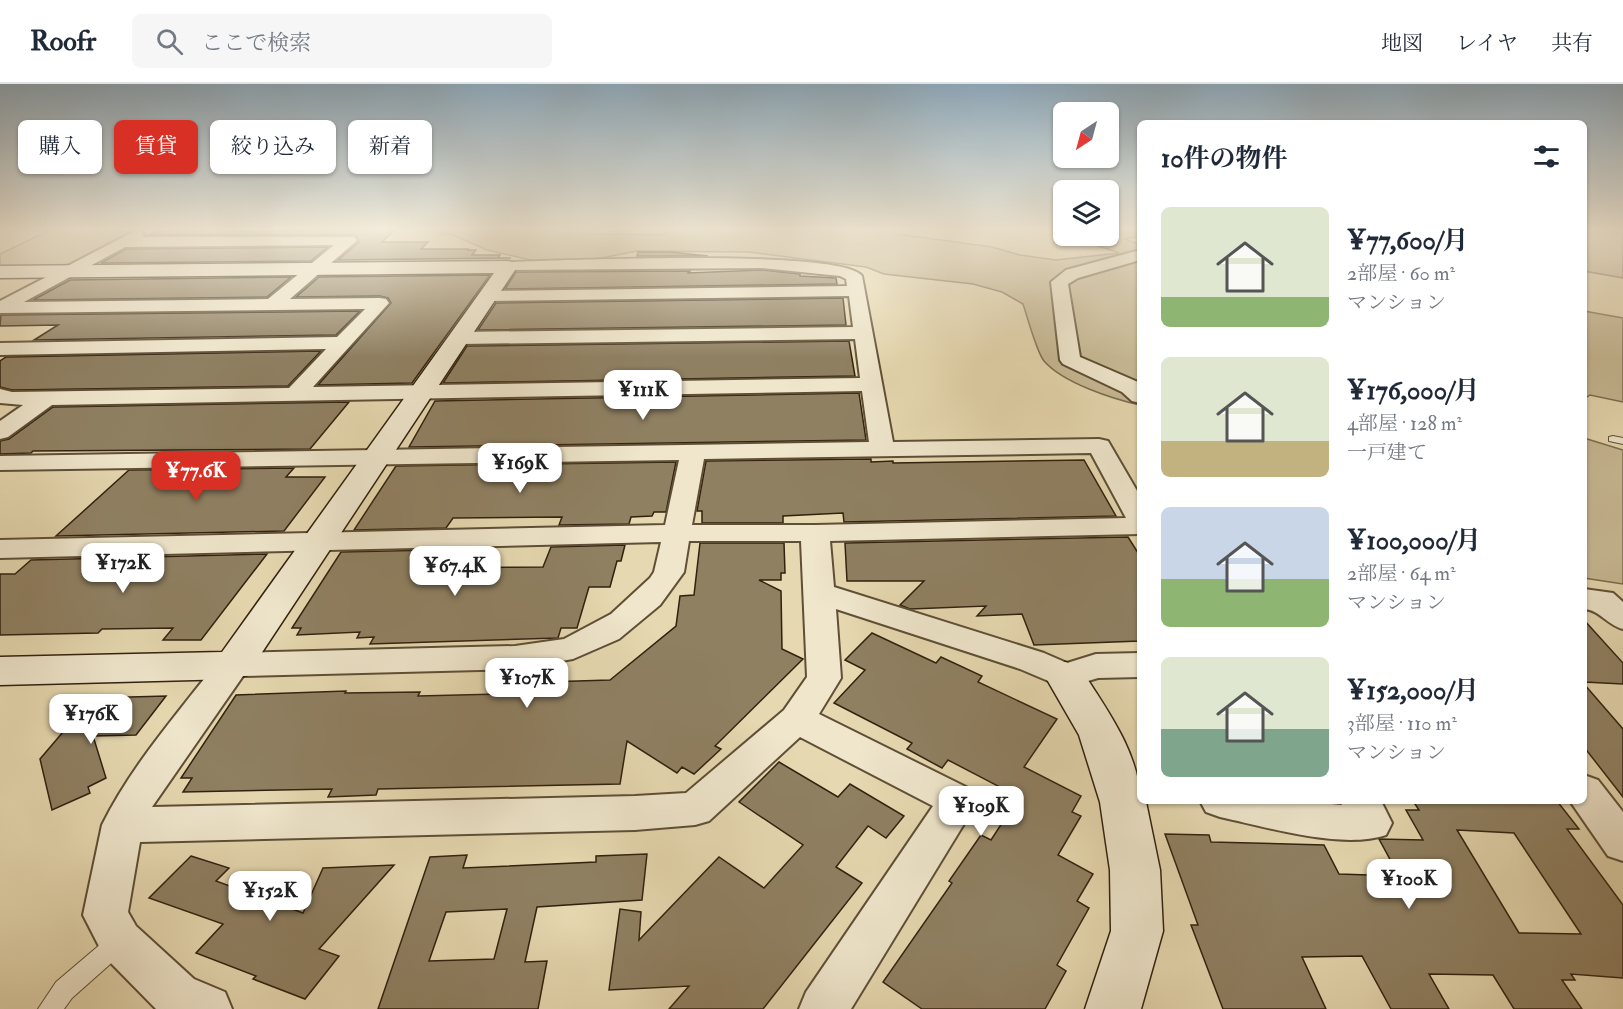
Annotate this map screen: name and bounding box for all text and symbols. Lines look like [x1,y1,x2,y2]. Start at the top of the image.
search box [132,14,552,68]
text: Roofr [30,24,96,59]
icon: search [153,25,186,58]
text: ここで検索 [201,29,311,57]
text: 地図 [1381,30,1423,57]
text: レイヤ [1456,30,1518,57]
text: 共有 [1551,30,1593,57]
north arrow [1053,102,1119,168]
map controls [1053,102,1119,246]
chip: 購入 [18,120,102,174]
chip: 賃貸 [114,120,198,174]
chip: 絞り込み [210,120,336,174]
chip: 新着 [348,120,432,174]
icon: filters [1530,140,1563,173]
text: 10件の物件 [1161,143,1287,175]
button: layers [1053,180,1119,246]
text: ¥77,600/月 [1347,225,1469,257]
icon: home [1209,231,1281,303]
text: 2部屋 · 60 m² [1347,261,1455,286]
text: マンション [1347,290,1446,315]
pin: ¥111K [601,370,685,421]
text: ¥176,000/月 [1347,375,1480,407]
text: ¥111K [618,377,668,402]
icon: home [1209,381,1281,453]
text: 4部屋 · 128 m² [1347,411,1462,436]
text: 一戸建て [1347,440,1427,465]
pin: ¥169K [478,443,562,494]
text: ¥169K [492,450,548,475]
pin: ¥77.6K [147,451,245,502]
text: ¥77.6K [166,458,226,483]
text: ¥100,000/月 [1347,525,1481,557]
icon: home [1209,531,1281,603]
pin: ¥172K [81,543,165,594]
pin: ¥67.4K [406,546,504,597]
text: ¥172K [95,550,151,575]
text: ¥67.4K [424,553,486,578]
text: 2部屋 · 64 m² [1347,561,1456,586]
text: マンション [1347,590,1446,615]
pin: ¥107K [485,658,569,709]
text: ¥107K [499,665,555,690]
text: ¥152,000/月 [1347,675,1479,707]
icon: home [1209,681,1281,753]
pin: ¥176K [49,694,133,745]
text: ¥176K [63,701,119,726]
text: 3部屋 · 110 m² [1347,711,1457,736]
text: マンション [1347,740,1446,765]
pin: ¥109K [939,786,1023,837]
text: ¥109K [953,793,1009,818]
pin: ¥100K [1367,859,1451,910]
text: ¥100K [1381,866,1437,891]
pin: ¥152K [228,871,312,922]
text: ¥152K [243,878,297,903]

